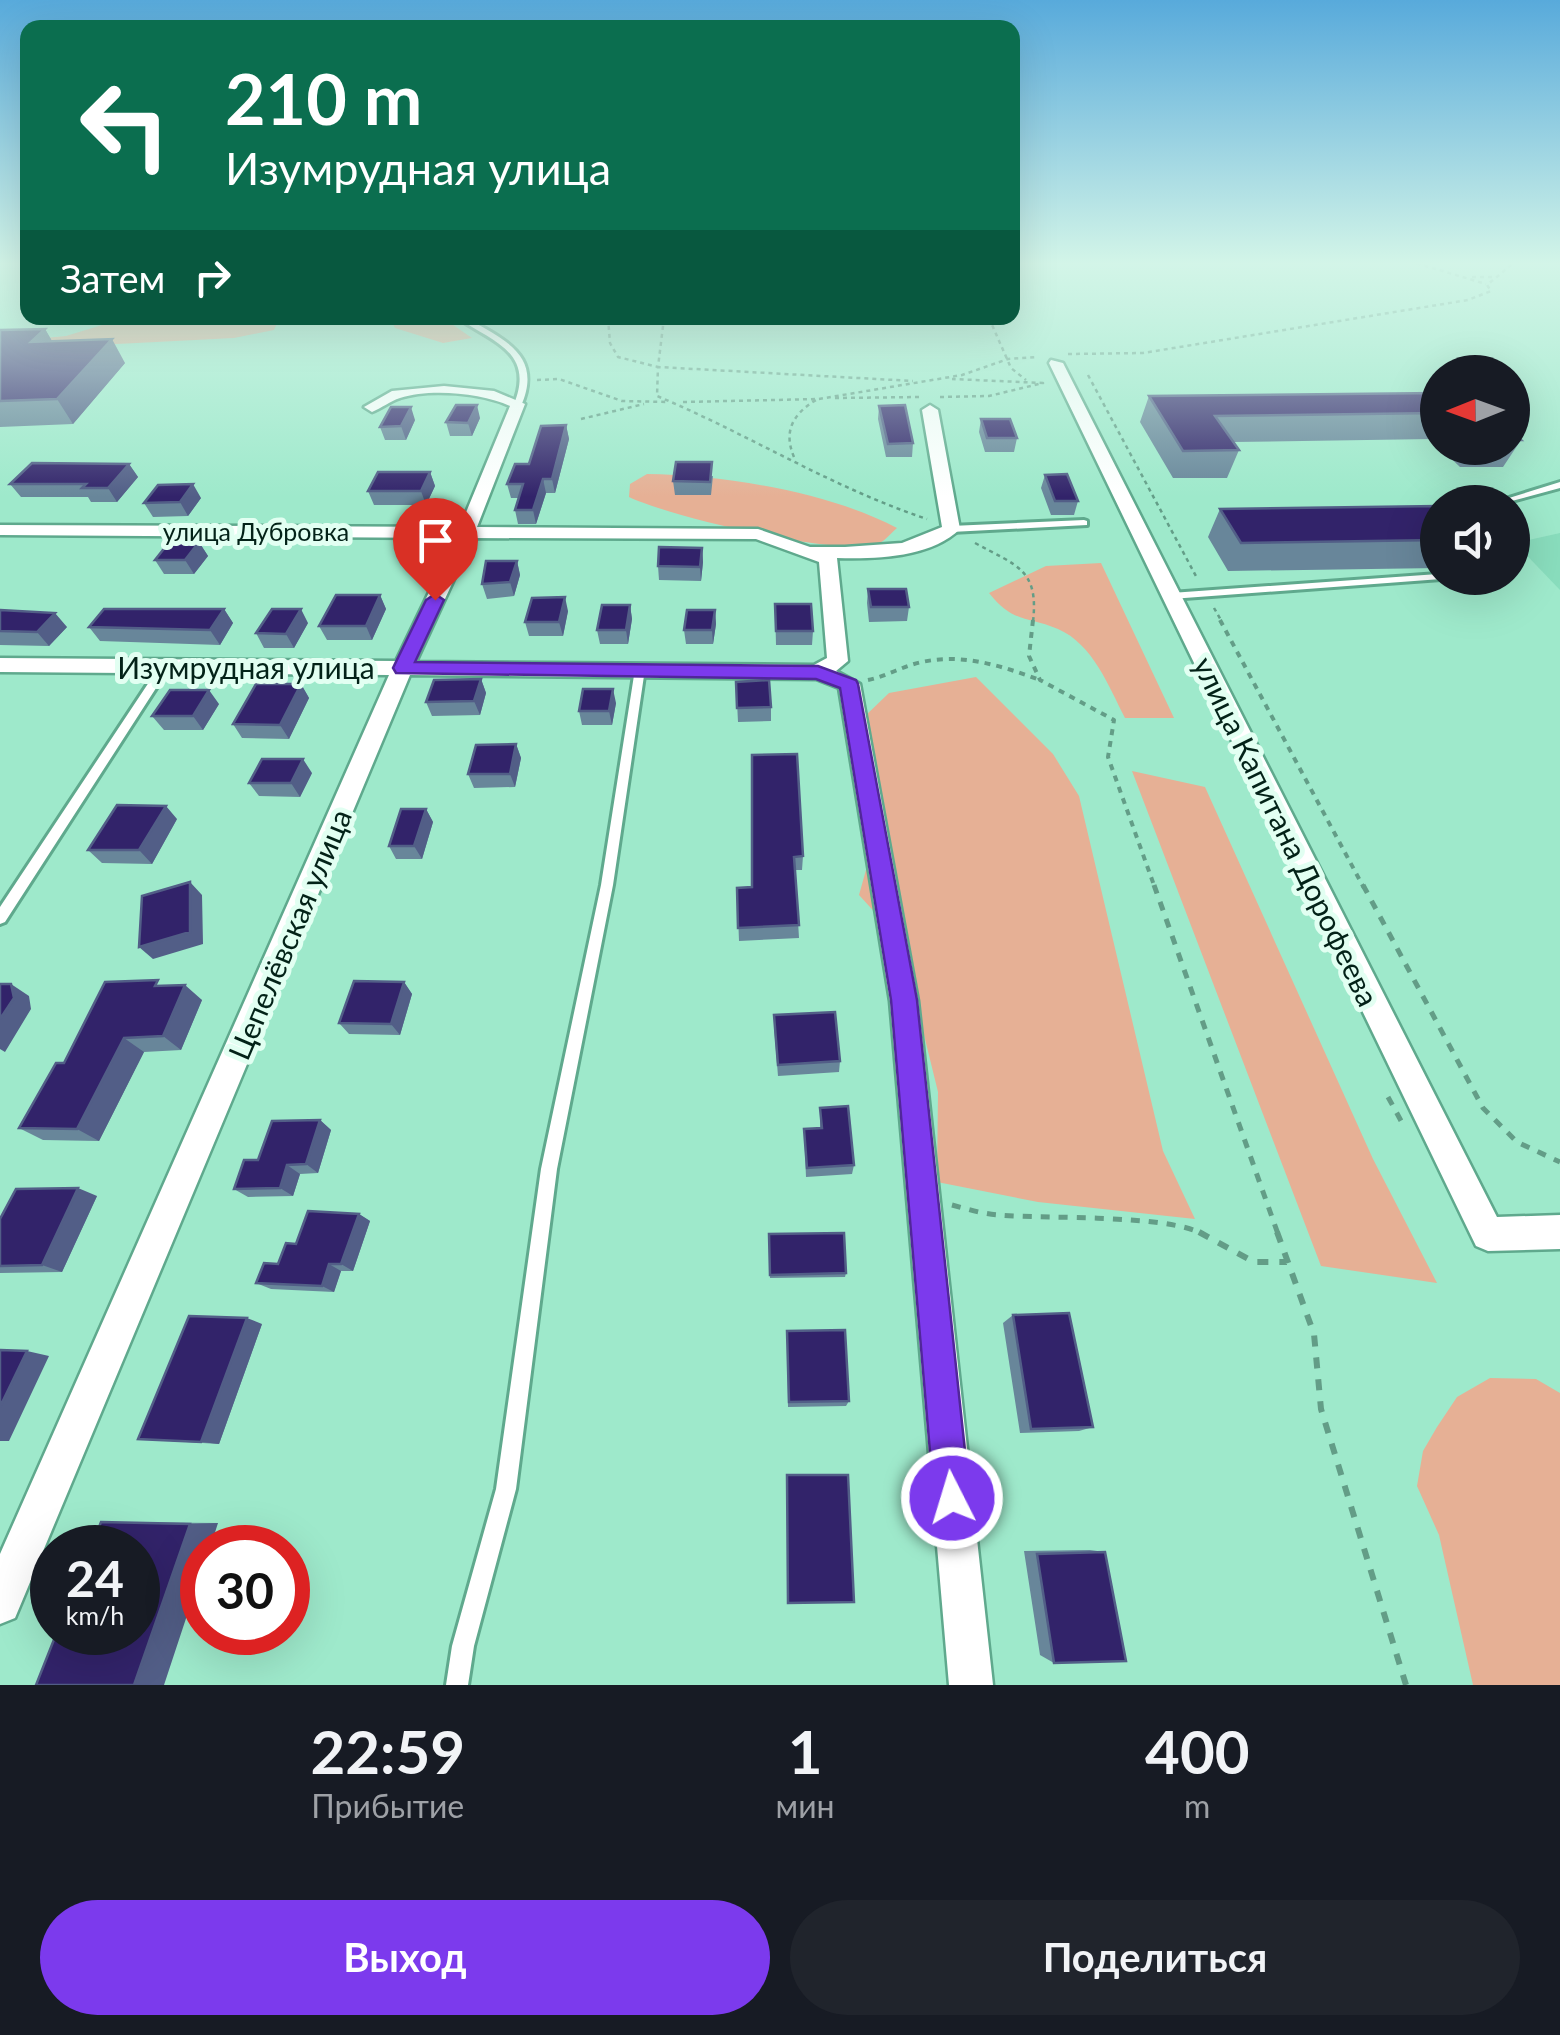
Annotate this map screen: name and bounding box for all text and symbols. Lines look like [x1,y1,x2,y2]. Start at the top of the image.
text: 210 m [225,56,422,140]
icon: left [60,60,190,190]
text: Изумрудная улица [225,141,611,195]
icon: right [185,250,240,305]
text: Затем [60,255,165,301]
north arrow [1420,355,1530,465]
map controls [1420,355,1530,595]
button: sound [1420,485,1530,595]
pin [393,498,478,601]
icon: arrive [408,513,463,568]
street label: улица Дубровка [163,516,349,546]
street label: Изумрудная улица [117,649,375,685]
street label: улица Капитана Дорофеева [1187,650,1387,1012]
street label: Цепелёвская улица [220,803,358,1065]
position arrow [900,1446,1004,1550]
speed limit sign: 30 [180,1525,310,1655]
text: 24 [66,1548,124,1608]
text: km/h [66,1600,124,1630]
text: 22:59 [310,1715,465,1787]
text: 1 [788,1715,823,1787]
text: 400 [1145,1715,1249,1787]
text: Прибытие [311,1786,464,1825]
text: мин [776,1786,835,1825]
text: m [1184,1786,1210,1825]
button: Выход [40,1900,770,2015]
button: Поделиться [790,1900,1520,2015]

